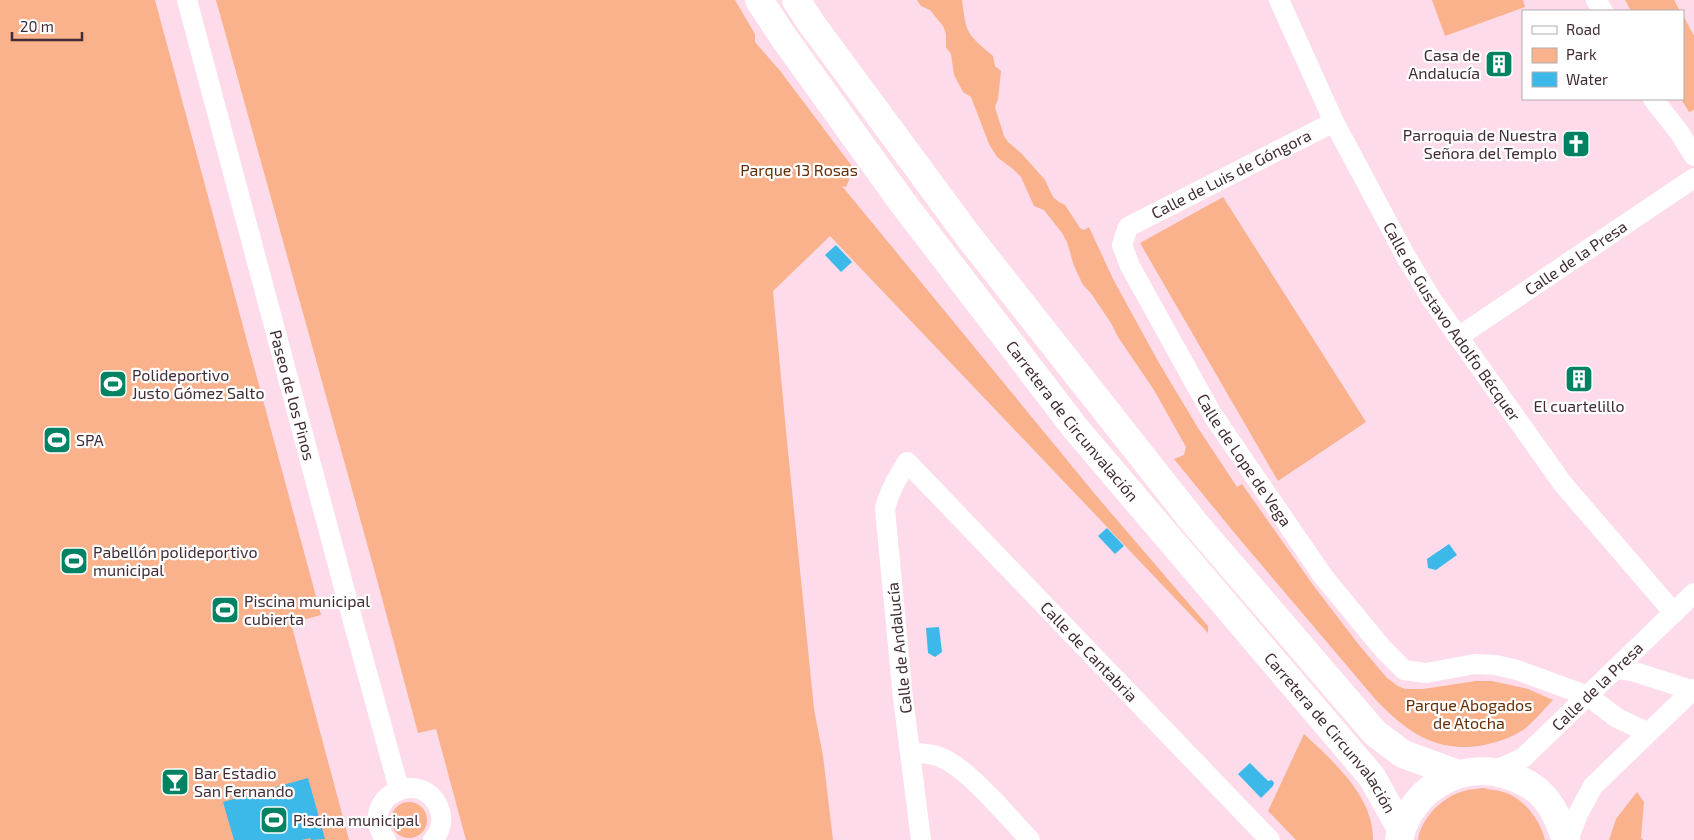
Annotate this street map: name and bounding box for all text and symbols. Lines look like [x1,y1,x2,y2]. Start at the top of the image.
scale bar [12,10,82,42]
legend [1522,10,1684,100]
text: 20 m [20,17,54,35]
text: Road [1566,20,1601,38]
place label: Casa de Andalucía [1408,45,1480,82]
text: Park [1566,45,1597,63]
building icon: Casa de Andalucía [1484,49,1514,79]
text: Water [1566,70,1608,88]
street label: Calle de Luis de Góngora [1148,125,1314,222]
place label: Parroquia de Nuestra Señora del Templo [1403,125,1557,162]
church icon: Parroquia de Nuestra Señora del Templo [1561,129,1591,159]
park label: Parque 13 Rosas [740,160,858,179]
street label: Calle de la Presa [1521,216,1630,298]
street label: Calle de Gustavo Adolfo Bécquer [1380,218,1525,425]
street label: Paseo de los Pinos [266,328,320,462]
street label: Carretera de Circunvalación [1003,337,1143,505]
building icon: El cuartelillo [1564,364,1594,394]
place label: Polideportivo Justo Gómez Salto [132,365,265,402]
sports icon: Polideportivo Justo Gómez Salto [98,369,128,399]
street label: Calle de Lope de Vega [1194,390,1296,530]
place label: El cuartelillo [1533,396,1625,415]
sports icon: SPA [42,425,72,455]
place label: SPA [76,430,104,449]
place label: Pabellón polideportivo municipal [93,542,258,579]
sports icon: Pabellón polideportivo municipal [59,546,89,576]
street label: Calle de Andalucía [882,581,915,715]
place label: Piscina municipal cubierta [244,591,370,628]
sports icon: Piscina municipal cubierta [210,595,240,625]
street label: Calle de Cantabria [1037,597,1142,705]
street label: Calle de la Presa [1547,638,1646,734]
street label: Carretera de Circunvalación [1261,648,1400,816]
park label: Parque Abogados de Atocha [1406,695,1532,732]
place label: Bar Estadio San Fernando [194,763,294,800]
bar icon: Bar Estadio San Fernando [160,767,190,797]
sports icon: Piscina municipal [259,805,289,835]
place label: Piscina municipal [293,810,419,829]

